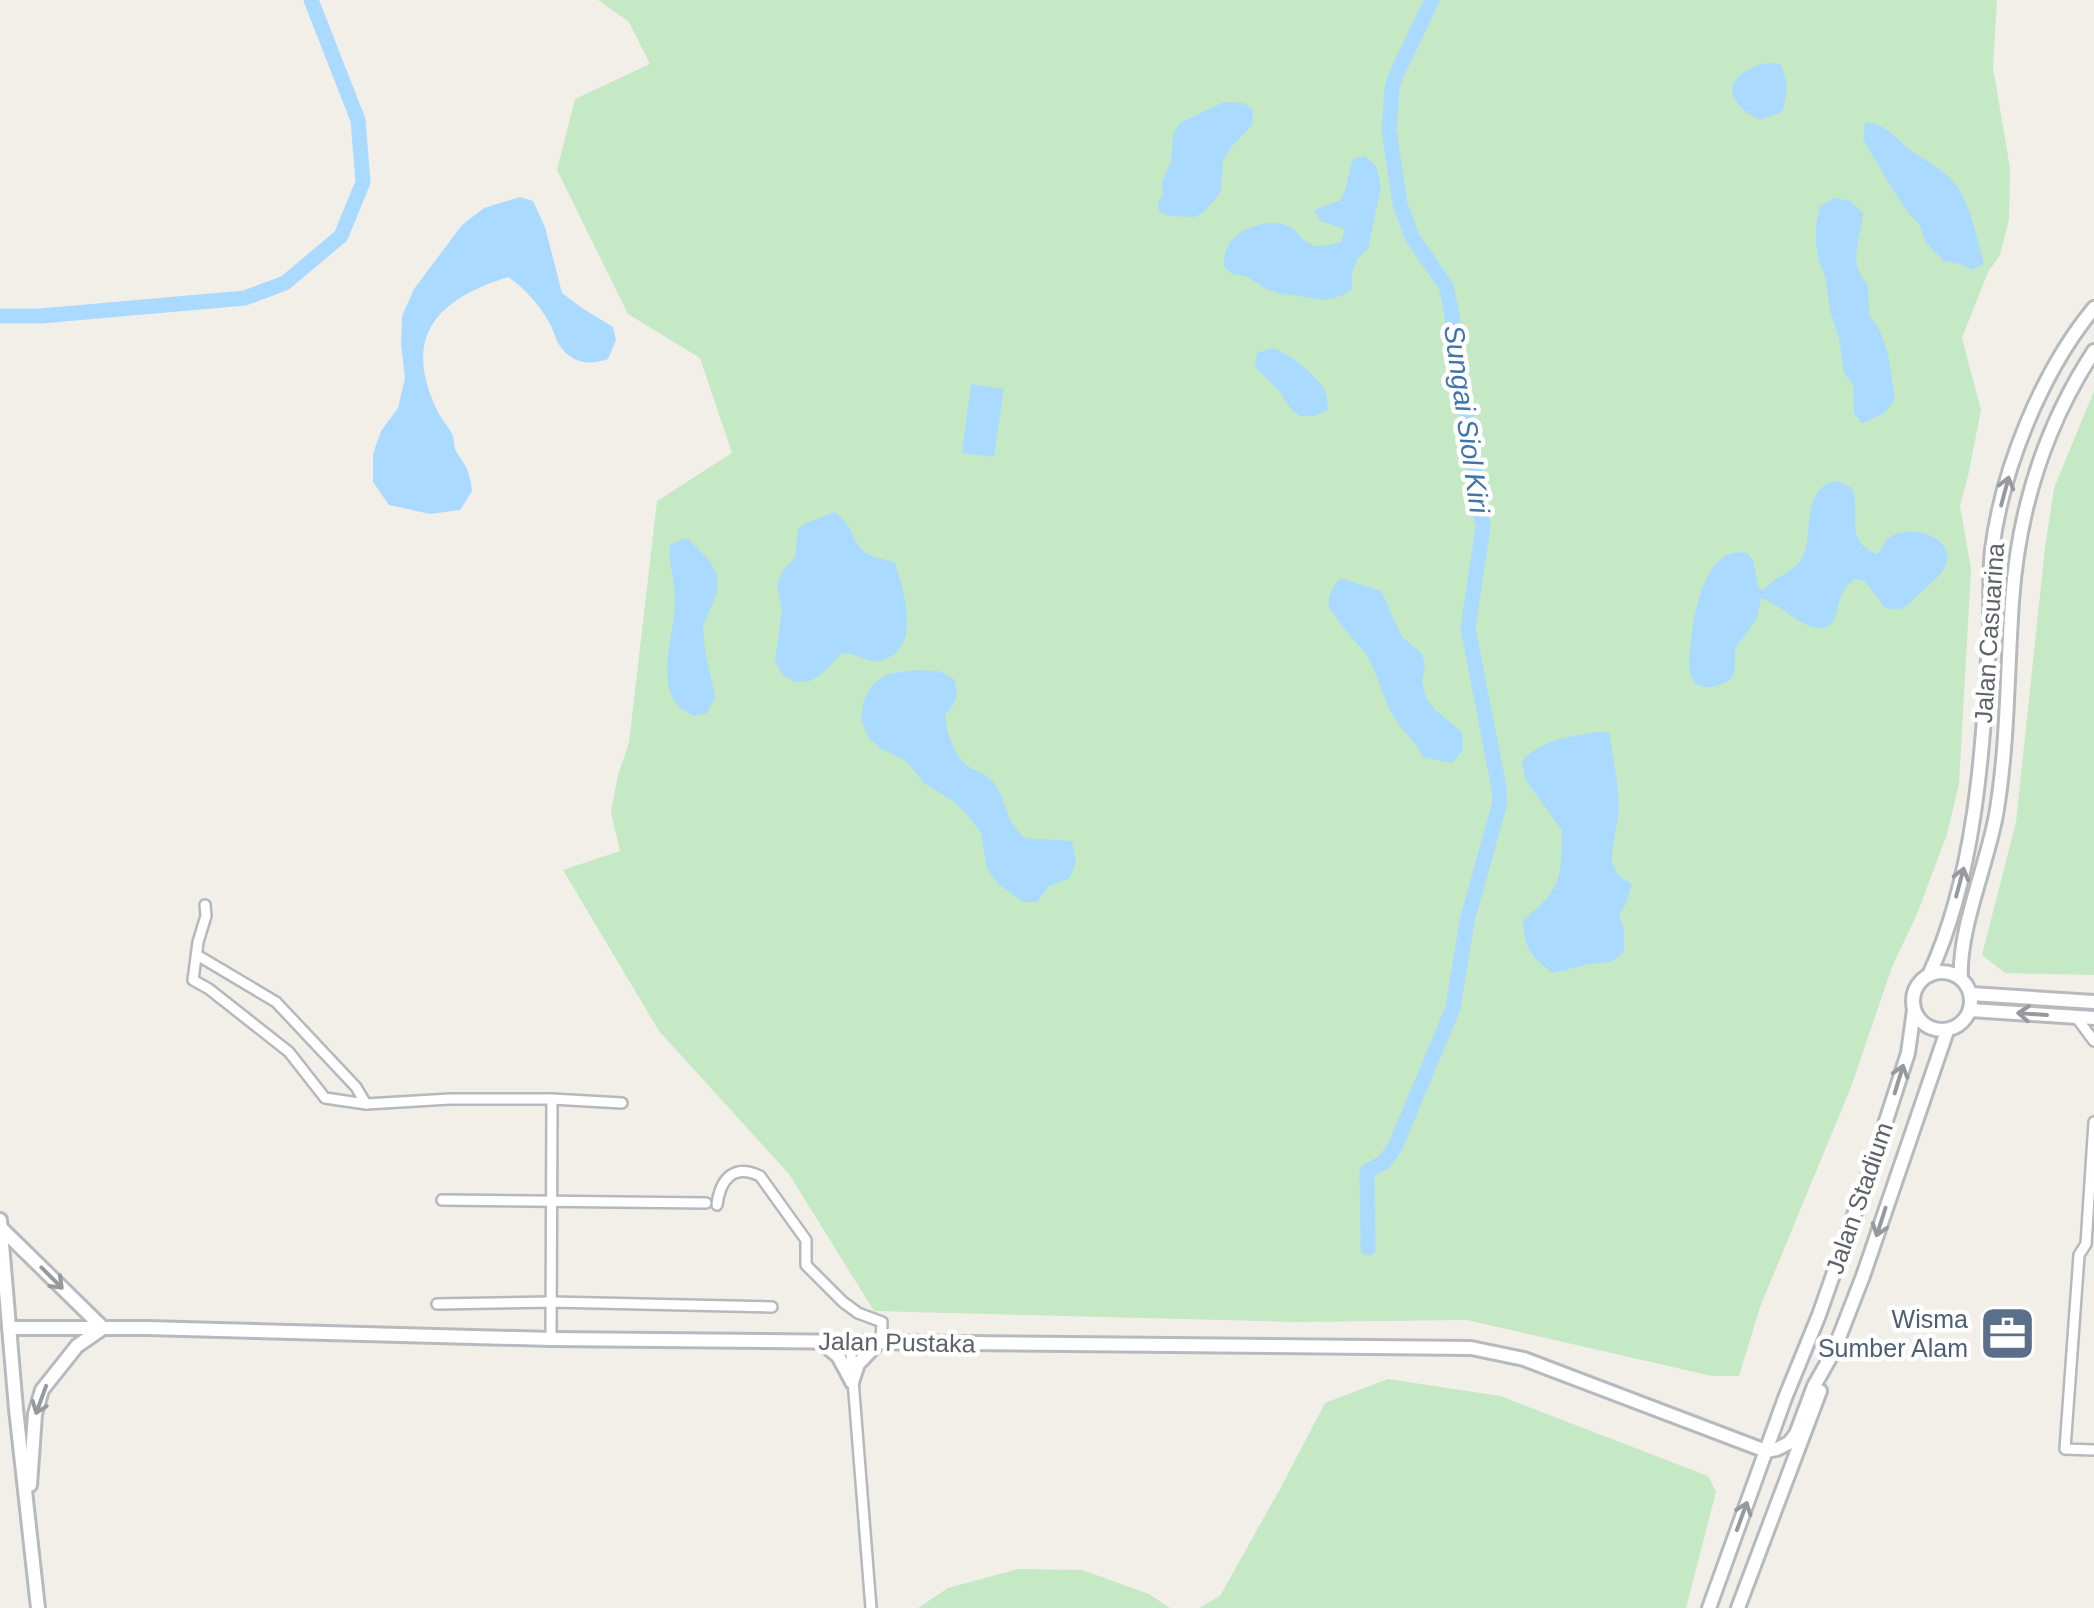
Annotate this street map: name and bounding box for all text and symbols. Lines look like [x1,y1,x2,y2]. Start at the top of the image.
water label: Sungai Siol Kiri [1438,323,1495,516]
one-way arrow [1997,476,2016,507]
street label: Jalan Casuarina [1969,542,2009,724]
one-way arrow [1951,867,1970,899]
one-way arrow [2017,1004,2049,1023]
one-way arrow [1892,1063,1910,1095]
street label: Jalan Stadium [1820,1119,1898,1277]
one-way arrow [1870,1206,1888,1237]
one-way arrow [40,1266,64,1290]
office icon: Wisma Sumber Alam [1977,1303,2037,1363]
place label: Wisma Sumber Alam [1818,1305,1968,1362]
street label: Jalan Pustaka [818,1327,976,1357]
one-way arrow [31,1384,49,1415]
one-way arrow [1734,1502,1752,1533]

